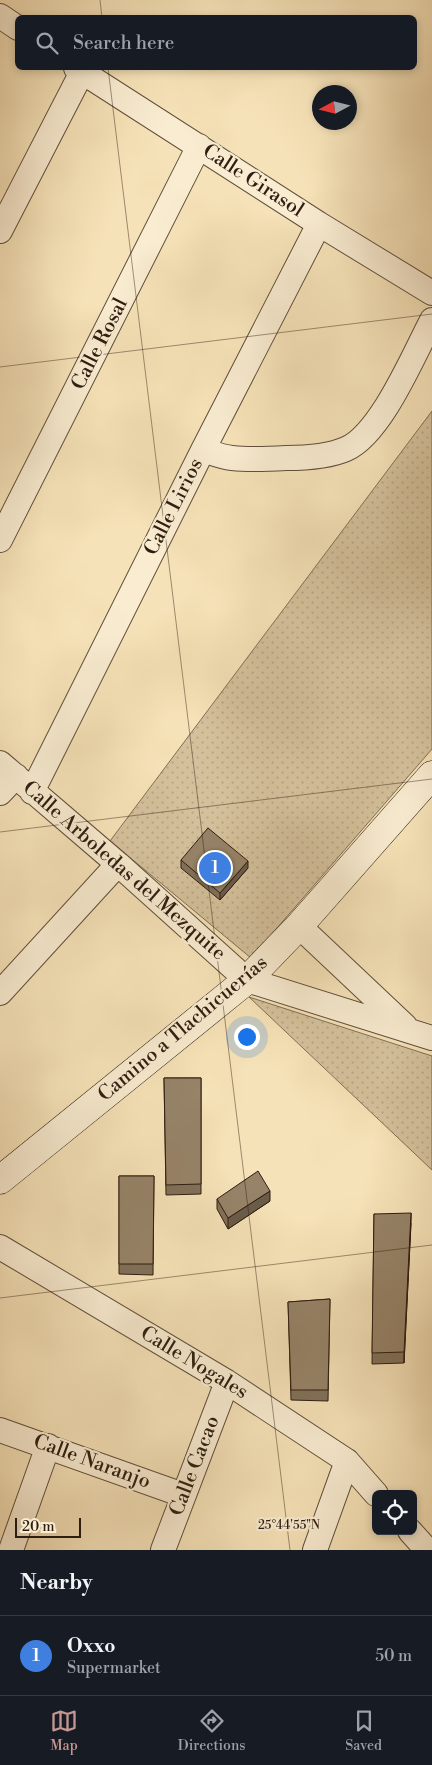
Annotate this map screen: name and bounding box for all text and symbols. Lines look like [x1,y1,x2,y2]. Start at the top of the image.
search box [15,15,417,70]
icon: search [33,29,61,57]
text: Search here [73,31,174,55]
north arrow [312,85,357,130]
street label: Calle Girasol [198,139,308,223]
street label: Calle Rosal [66,294,134,394]
street label: Calle Lirios [139,454,209,560]
street label: Calle Arboledas del Mezquite [17,776,231,966]
pin: 1 [199,849,231,887]
street label: Camino a Tlachicuerías [93,951,273,1107]
your location [234,1024,260,1050]
street label: Calle Nogales [136,1321,252,1405]
street label: Calle Cacao [164,1412,226,1520]
street label: Calle Naranjo [30,1429,154,1495]
map controls [372,1490,417,1535]
button: locate [372,1490,417,1535]
scale bar [15,1515,81,1538]
text: 20 m [22,1518,54,1536]
text: 25°44'55"N [258,1518,320,1533]
text: Nearby [20,1570,93,1596]
text: Oxxo [67,1634,115,1658]
text: 1 [32,1646,40,1666]
text: 50 m [375,1646,412,1666]
text: Supermarket [67,1658,161,1678]
tab: Map [50,1707,78,1755]
tab: Directions [178,1707,245,1755]
tab: Saved [345,1707,382,1755]

